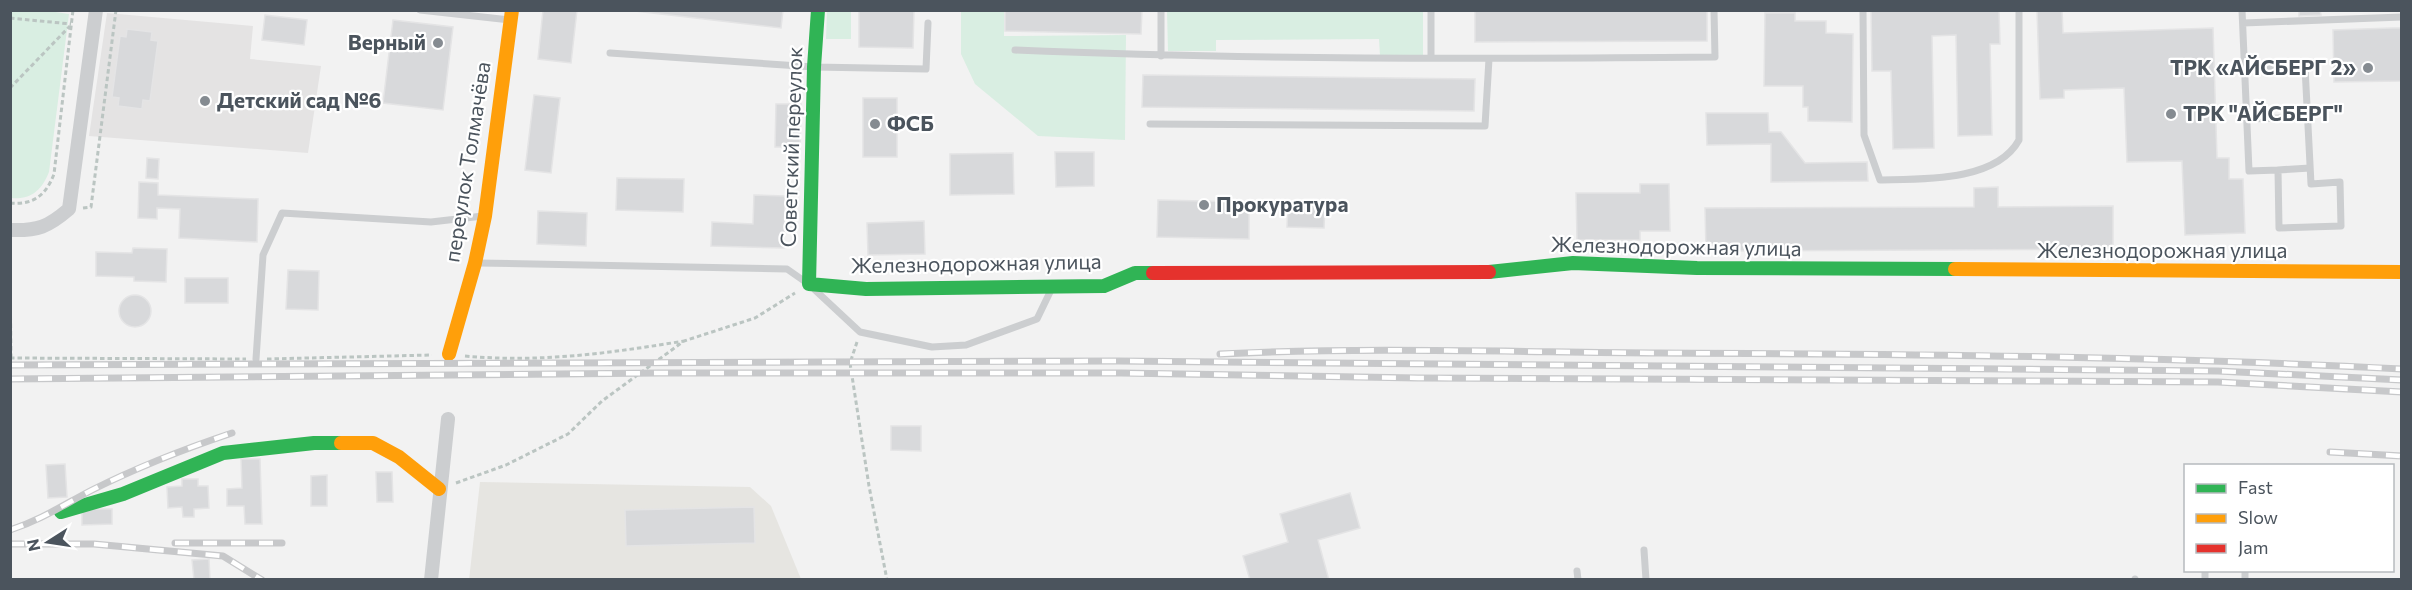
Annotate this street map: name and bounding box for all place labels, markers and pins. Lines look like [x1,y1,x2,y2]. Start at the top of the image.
place label: Верный [348,29,426,54]
marker: Верный [431,36,445,50]
place label: ТРК «АЙСБЕРГ 2» [2170,54,2356,79]
marker: ТРК «АЙСБЕРГ 2» [2361,61,2375,75]
place label: Детский сад №6 [217,87,382,112]
marker: Детский сад №6 [198,94,212,108]
place label: ТРК "АЙСБЕРГ" [2183,100,2343,125]
marker: ТРК "АЙСБЕРГ" [2164,107,2178,121]
place label: ФСБ [887,110,934,135]
marker: ФСБ [868,117,882,131]
place label: Прокуратура [1216,191,1348,216]
marker: Прокуратура [1197,198,1211,212]

